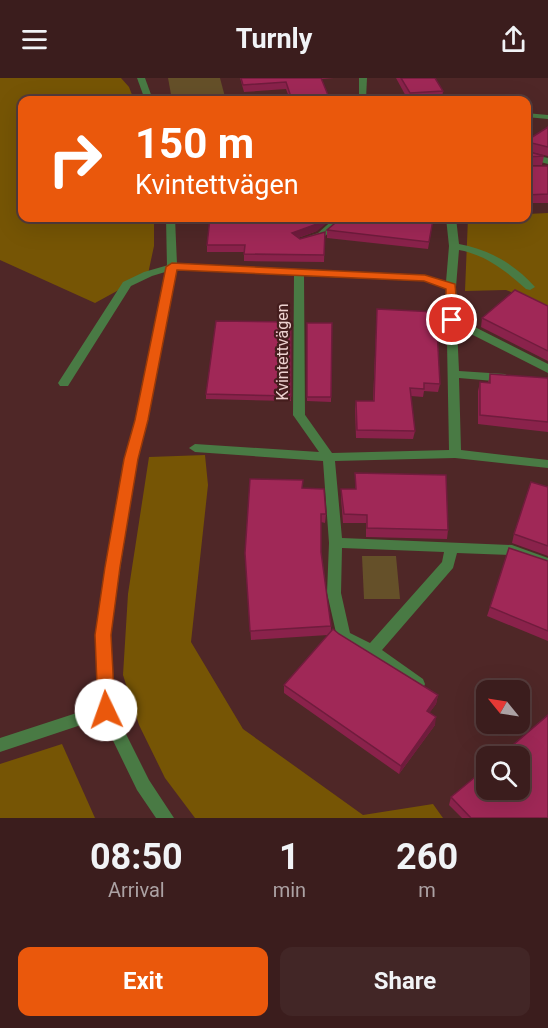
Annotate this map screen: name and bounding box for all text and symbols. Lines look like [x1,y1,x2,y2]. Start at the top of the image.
icon: menu [18,23,51,56]
text: Turnly [236,23,312,55]
icon: share [497,23,530,56]
text: 150 m [135,119,254,168]
icon: right [36,120,114,198]
text: Kvintettvägen [135,169,299,201]
pin [426,294,477,345]
street label: Kvintettvägen [273,303,292,401]
icon: arrive [435,303,468,336]
position arrow [74,678,138,742]
north arrow [476,680,530,734]
map controls [476,680,530,800]
button: search [476,746,530,800]
text: 08:50 [90,836,183,878]
text: 1 [279,836,300,878]
text: 260 [396,836,458,878]
text: Arrival [108,878,165,902]
text: min [273,878,306,902]
text: m [418,878,436,902]
button: Exit [18,947,268,1016]
button: Share [280,947,530,1016]

